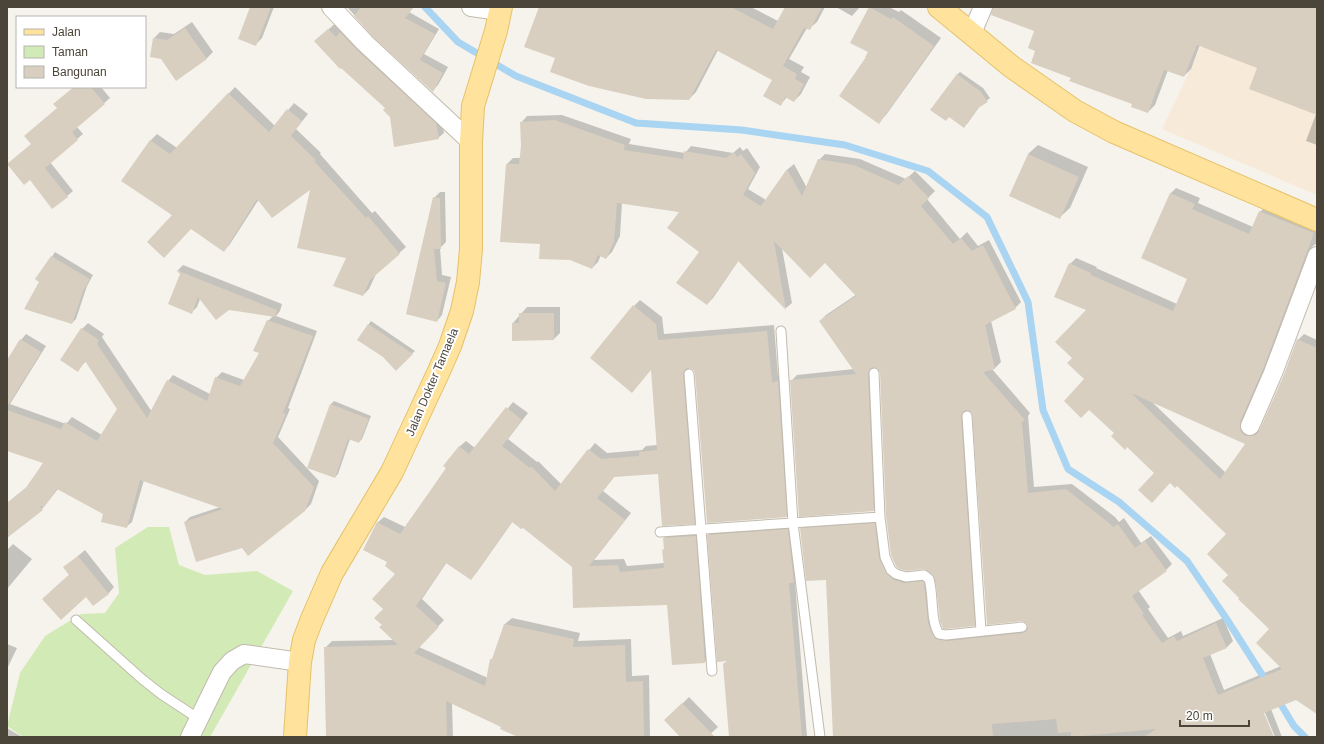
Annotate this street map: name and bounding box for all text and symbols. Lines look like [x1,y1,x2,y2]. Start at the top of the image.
legend [16,16,146,88]
text: Jalan [52,25,81,39]
text: Taman [52,45,88,59]
text: Bangunan [52,65,107,79]
street label: Jalan Dokter Tamaela [403,326,461,438]
scale bar [1180,702,1249,728]
text: 20 m [1186,709,1213,723]

